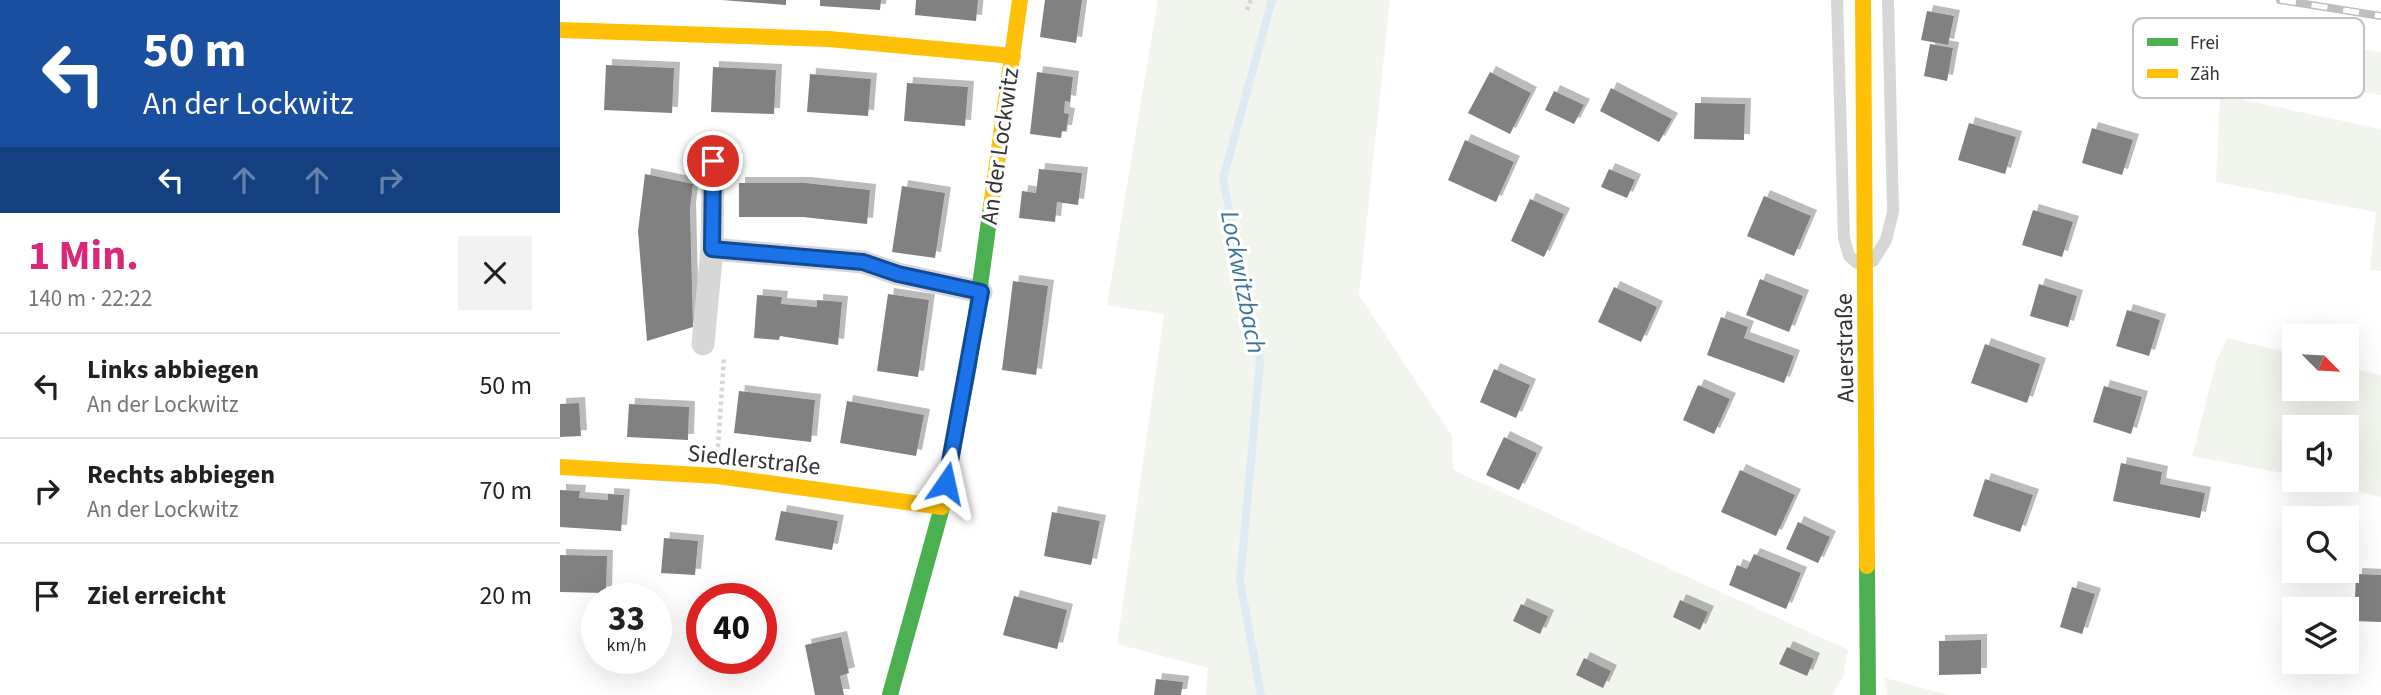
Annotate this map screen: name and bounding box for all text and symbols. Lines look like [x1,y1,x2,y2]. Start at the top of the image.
text: 50 m [143,16,247,86]
legend [2133,18,2364,98]
icon: left [28,28,119,119]
text: Frei [2190,30,2220,57]
text: Zäh [2190,61,2220,88]
street label: An der Lockwitz [972,65,1028,227]
text: An der Lockwitz [143,81,354,127]
pin [683,131,743,191]
icon: arrive [694,142,732,180]
icon: left [152,161,190,199]
icon: ahead [225,161,263,199]
icon: ahead [298,161,336,199]
icon: right [371,161,409,199]
water label: Lockwitzbach [1211,207,1275,357]
text: 1 Min. [28,226,139,286]
button: close [458,236,532,310]
text: 140 m · 22:22 [28,282,152,315]
street label: Auerstraße [1827,293,1863,403]
north arrow [2282,324,2359,401]
map controls [2282,324,2359,674]
text: Links abbiegen [87,351,259,388]
icon: left [28,367,66,405]
text: 50 m [479,367,532,404]
text: An der Lockwitz [87,388,238,421]
button: sound [2282,415,2359,492]
street label: Siedlerstraße [686,436,822,484]
position arrow [909,446,983,520]
text: Rechts abbiegen [87,456,275,493]
icon: right [28,472,66,510]
text: 70 m [479,472,532,509]
text: An der Lockwitz [87,493,238,526]
button: search [2282,506,2359,583]
icon: arrive [28,577,66,615]
text: Ziel erreicht [87,577,226,614]
text: 20 m [479,577,532,614]
speed limit sign: 40 [686,583,777,674]
text: 33 [608,594,645,644]
button: layers [2282,597,2359,674]
text: km/h [607,633,646,658]

